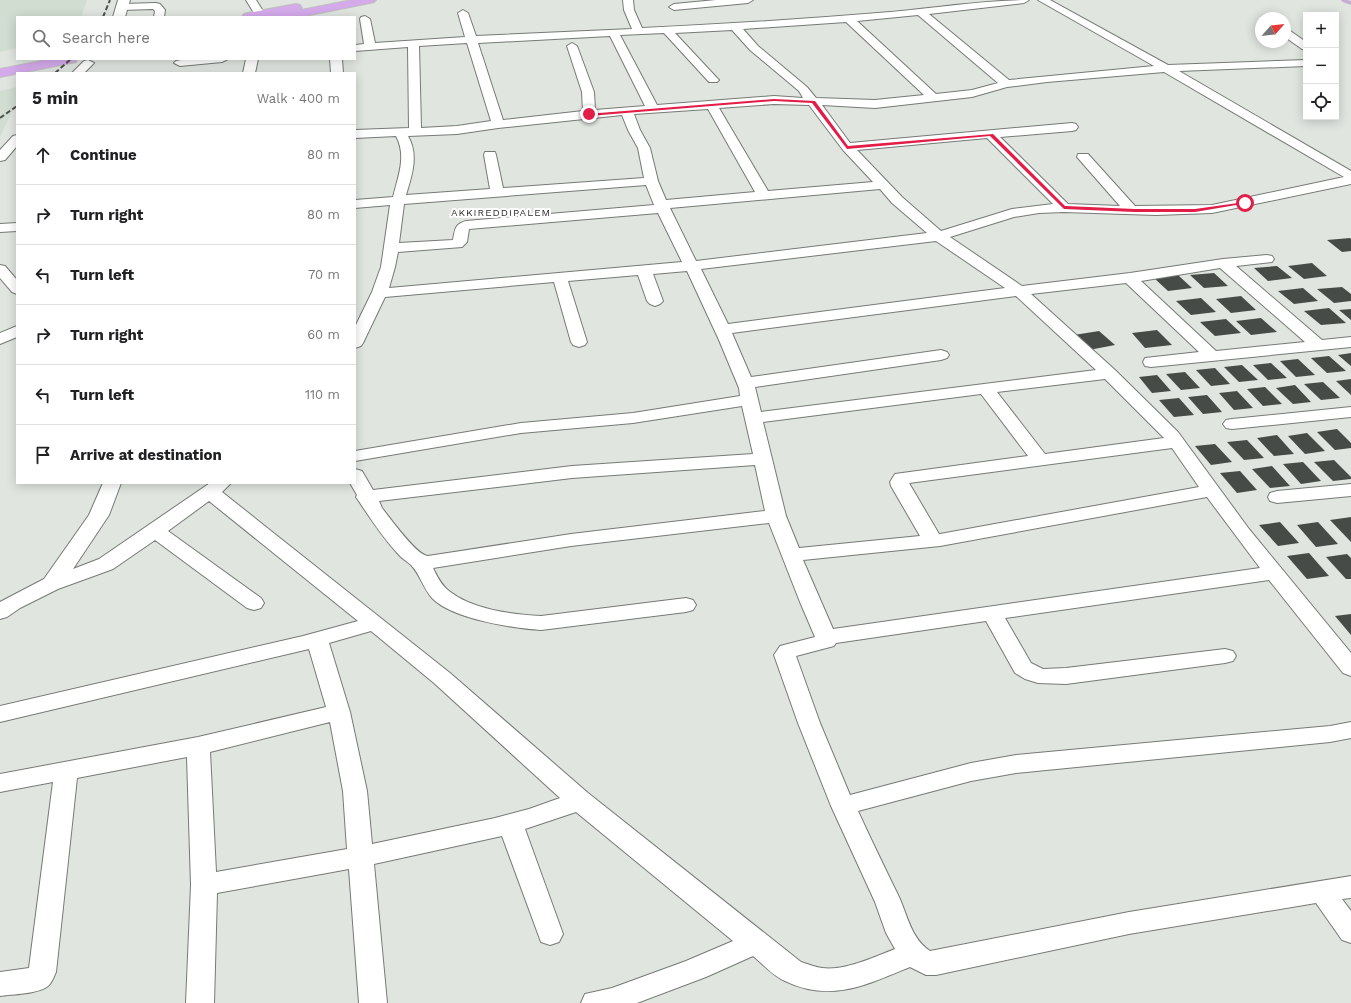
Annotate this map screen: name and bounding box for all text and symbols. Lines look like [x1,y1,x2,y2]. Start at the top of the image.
north arrow [1255,12,1291,48]
map controls [1303,12,1339,120]
button: + [1303,12,1339,48]
search box [16,16,356,60]
icon: search [30,27,52,49]
text: Search here [62,29,150,47]
button: − [1303,48,1339,84]
button: locate [1303,84,1339,120]
text: 5 min [32,88,78,108]
text: Walk · 400 m [257,91,340,106]
route end [580,105,598,123]
icon: ahead [32,144,54,166]
text: Continue [70,146,137,164]
text: 80 m [307,147,340,162]
route start [1236,194,1254,212]
icon: right [32,204,54,226]
text: Turn right [70,206,143,224]
text: 80 m [307,207,340,222]
district label: AKKIREDDIPALEM [451,207,551,218]
icon: left [32,264,54,286]
text: Turn left [70,266,134,284]
text: 70 m [308,267,340,282]
icon: right [32,324,54,346]
text: Turn right [70,326,143,344]
text: 60 m [307,327,340,342]
icon: left [32,384,54,406]
text: Turn left [70,386,134,404]
text: 110 m [305,387,340,402]
icon: arrive [32,444,54,466]
text: Arrive at destination [70,446,222,464]

